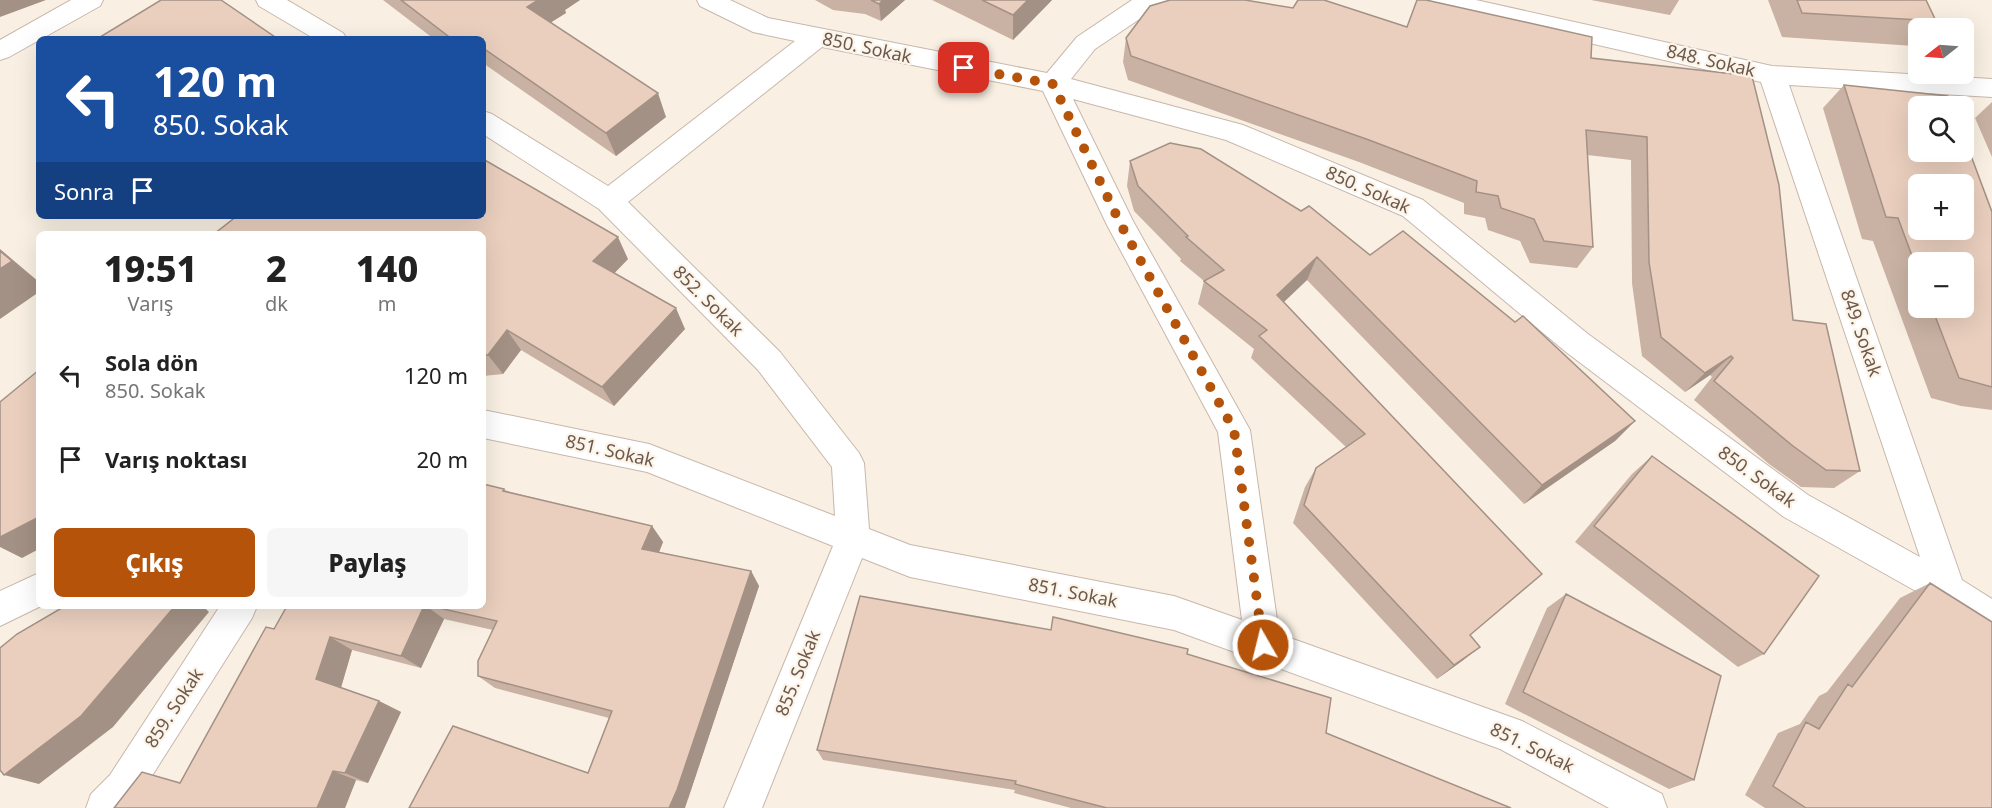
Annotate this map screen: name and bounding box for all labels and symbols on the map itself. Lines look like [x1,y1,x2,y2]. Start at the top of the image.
north arrow [1908,18,1974,84]
street label: 850. Sokak [820,26,914,68]
street label: 848. Sokak [1664,38,1758,82]
pin [938,42,989,93]
street label: 850. Sokak [1322,160,1415,219]
street label: 852. Sokak [668,260,749,341]
street label: 849. Sokak [1836,286,1888,380]
street label: 851. Sokak [563,428,657,472]
street label: 850. Sokak [1714,440,1802,513]
street label: 851. Sokak [1026,572,1120,613]
position arrow [1231,613,1295,677]
street label: 855. Sokak [769,626,825,719]
street label: 859. Sokak [138,663,208,752]
street label: 851. Sokak [1487,716,1579,778]

